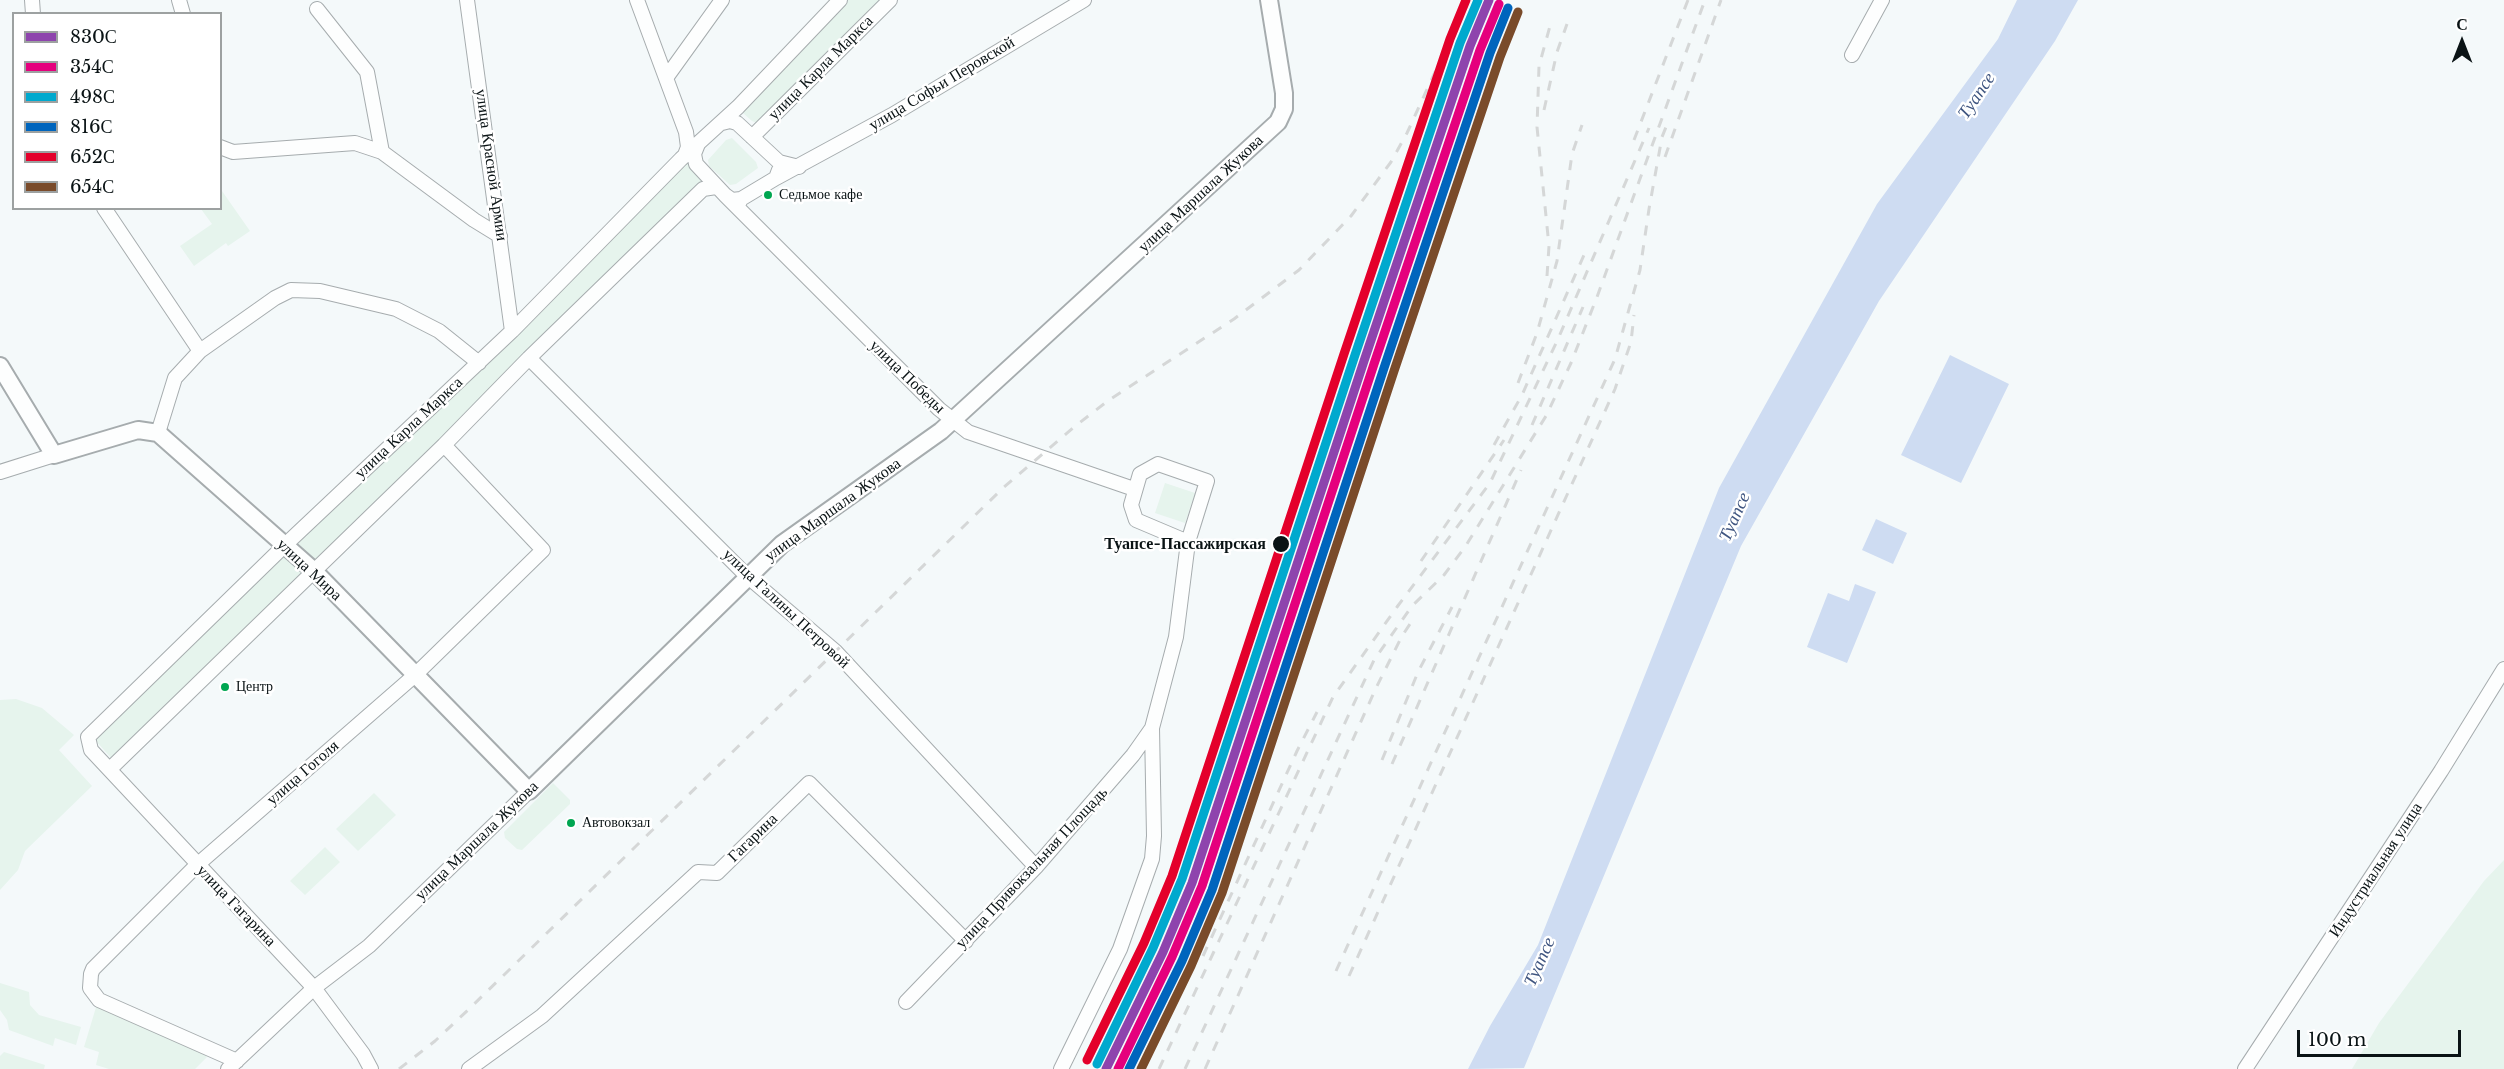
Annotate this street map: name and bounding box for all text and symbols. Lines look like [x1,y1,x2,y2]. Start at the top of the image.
legend [12,12,222,210]
street label: улица Карла Маркса [765,12,877,124]
north arrow [2432,12,2492,72]
text: С [2456,14,2468,34]
text: 830С [70,26,117,48]
street label: улица Софьи Перовской [866,33,1018,135]
text: 354С [70,56,114,78]
water label: Туапсе [1954,69,2000,123]
text: 498С [70,86,115,108]
street label: улица Красной Армии [471,88,511,242]
text: 816С [70,116,113,138]
street label: улица Маршала Жукова [1135,131,1267,257]
text: 652С [70,146,115,168]
text: 654С [70,176,114,198]
place label: Седьмое кафе [779,187,862,203]
marker: Седьмое кафе [762,189,774,201]
street label: улица Победы [865,336,949,418]
street label: улица Карла Маркса [351,373,467,483]
street label: улица Маршала Жукова [761,454,905,566]
water label: Туапсе [1715,489,1755,545]
place label: Туапсе-Пассажирская [1104,534,1266,554]
marker: Туапсе-Пассажирская [1271,534,1291,554]
street label: улица Мира [272,535,346,605]
street label: улица Галины Петровой [719,545,853,673]
place label: Центр [236,679,273,695]
marker: Центр [219,681,231,693]
street label: улица Гоголя [263,736,343,810]
street label: улица Маршала Жукова [411,777,543,905]
street label: улица Привокзальная Площадь [952,783,1112,953]
street label: Индустриальная улица [2325,799,2427,941]
street label: Гагарина [724,810,782,866]
place label: Автовокзал [582,815,650,831]
marker: Автовокзал [565,817,577,829]
street label: улица Гагарина [192,861,280,951]
water label: Туапсе [1520,934,1560,990]
scale bar [2300,1018,2464,1056]
text: 100 m [2308,1029,2366,1051]

